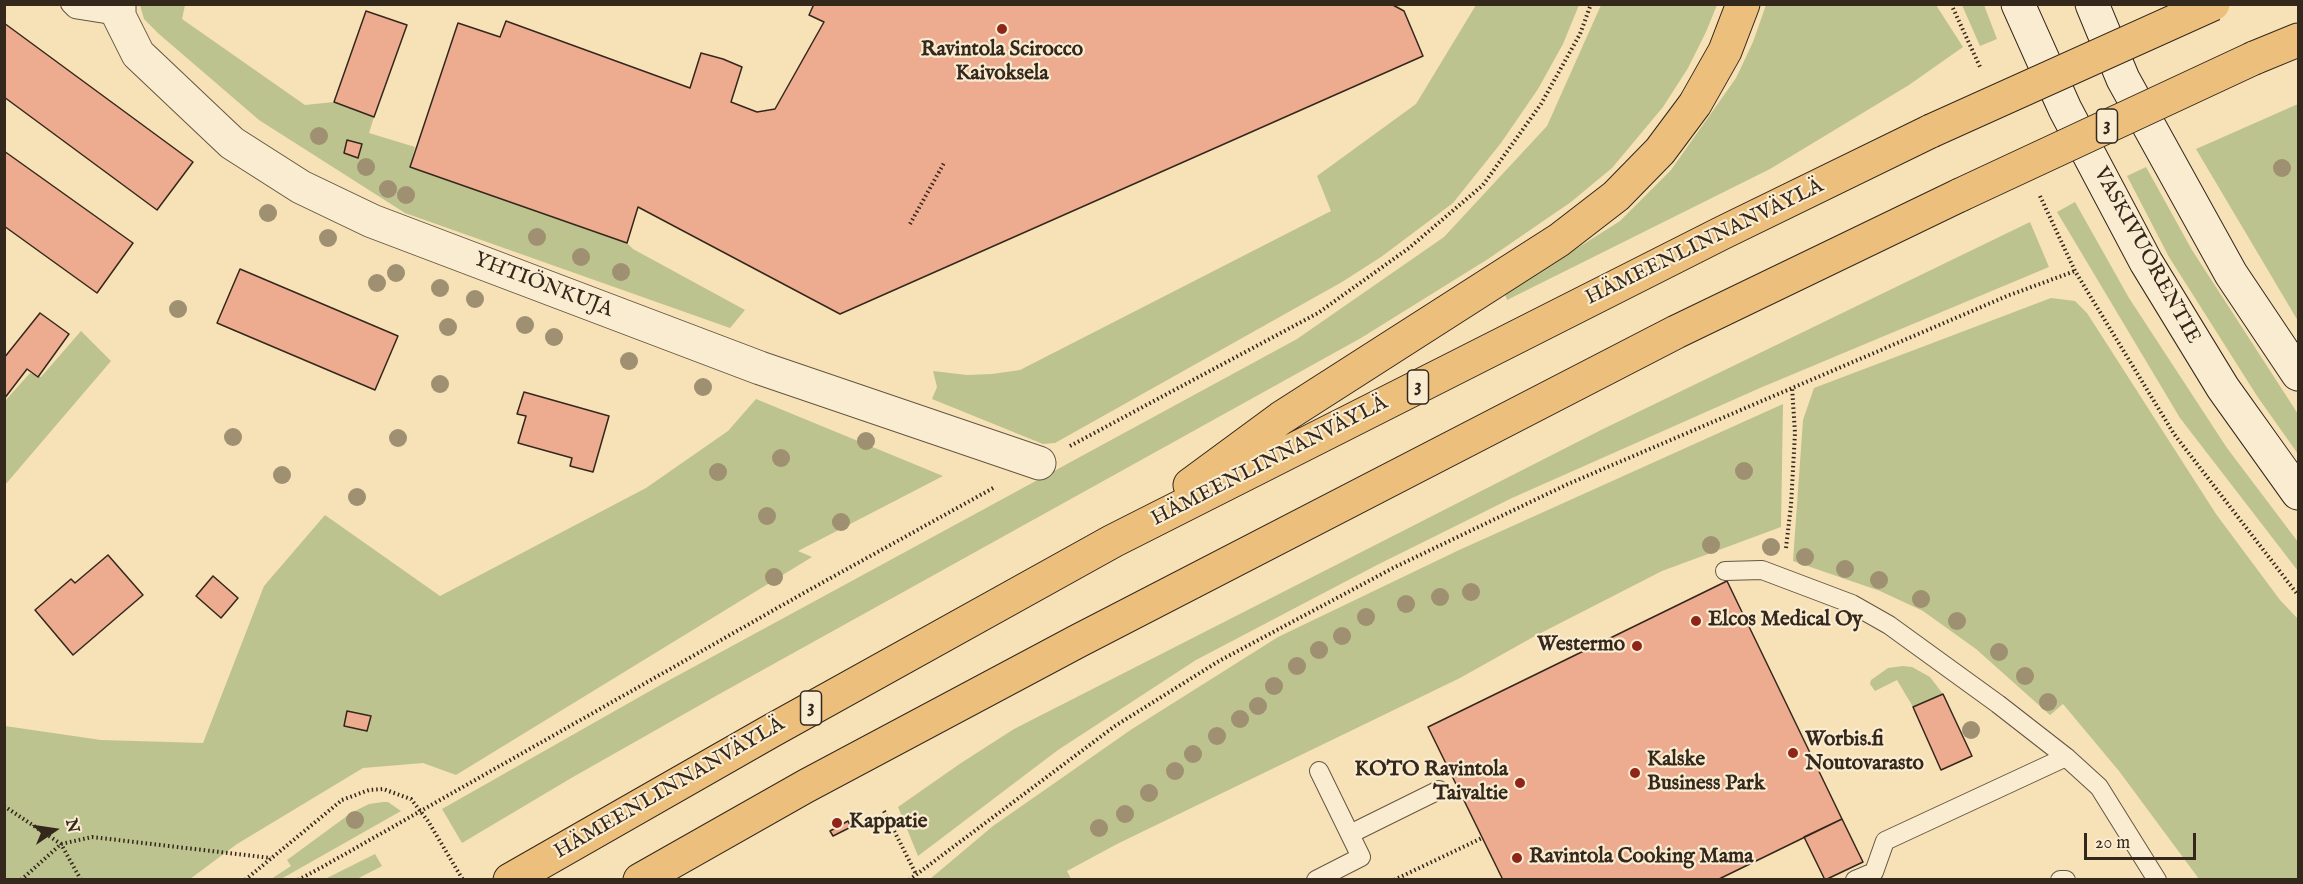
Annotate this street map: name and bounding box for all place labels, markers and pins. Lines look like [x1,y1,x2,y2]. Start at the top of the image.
marker: Ravintola Scirocco Kaivoksela [995,22,1009,36]
place label: Ravintola Scirocco Kaivoksela [921,38,1083,88]
place label: Elcos Medical Oy [1708,608,1863,634]
marker: Elcos Medical Oy [1689,614,1703,628]
place label: Westermo [1537,633,1625,659]
marker: Westermo [1630,639,1644,653]
place label: Worbis.fi Noutovarasto [1805,728,1924,778]
marker: Worbis.fi Noutovarasto [1786,746,1800,760]
place label: Kalske Business Park [1647,748,1765,798]
place label: KOTO Ravintola Taivaltie [1355,758,1508,808]
marker: Kalske Business Park [1628,766,1642,780]
marker: KOTO Ravintola Taivaltie [1513,776,1527,790]
place label: Kappatie [849,810,927,836]
marker: Kappatie [830,816,844,830]
place label: Ravintola Cooking Mama [1529,845,1753,871]
marker: Ravintola Cooking Mama [1510,851,1524,865]

